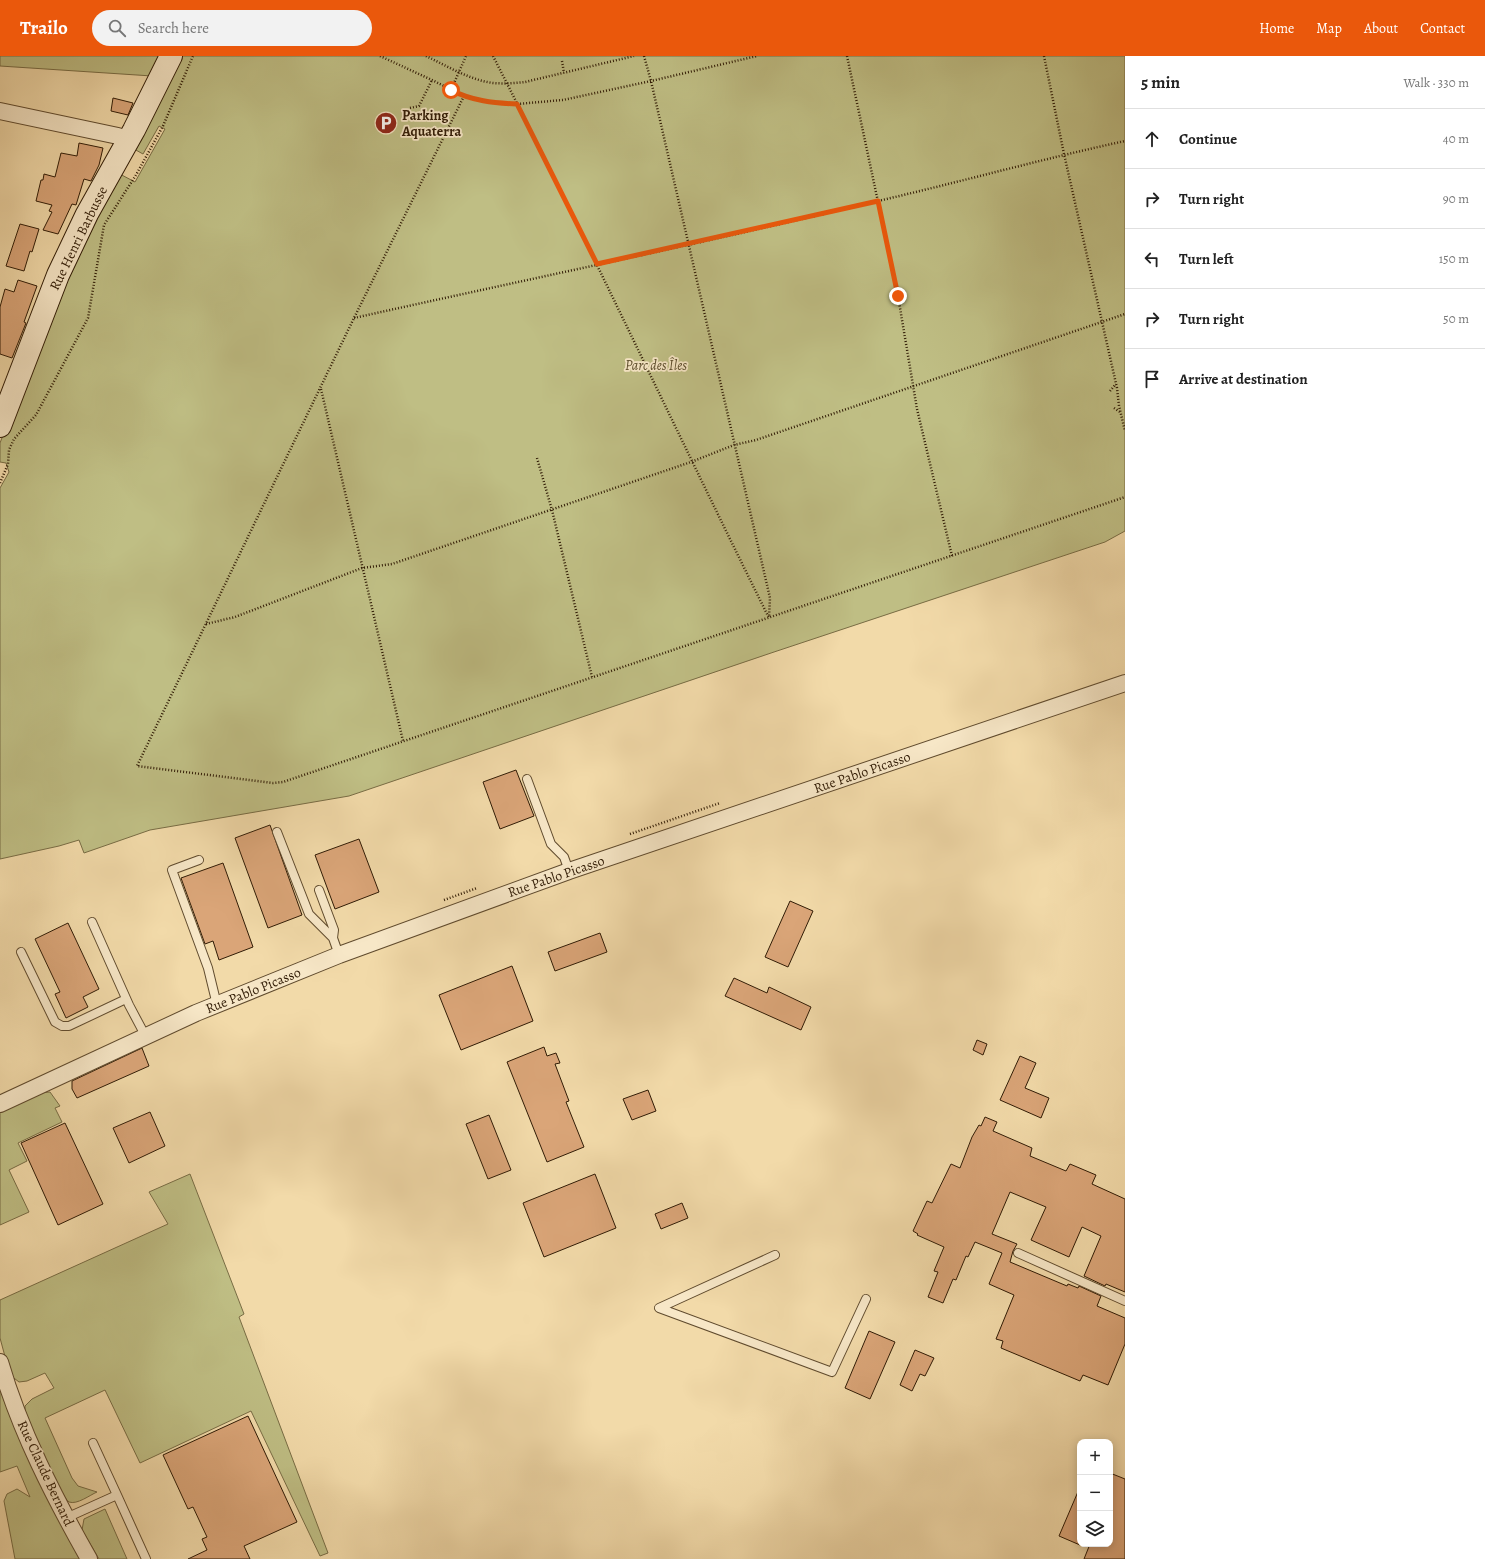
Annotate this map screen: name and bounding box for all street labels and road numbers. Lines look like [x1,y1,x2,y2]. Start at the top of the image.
street label: Rue Henri Barbusse [45,183,112,293]
street label: Rue Pablo Picasso [811,747,913,798]
street label: Rue Pablo Picasso [505,851,607,902]
street label: Rue Pablo Picasso [203,963,304,1018]
street label: Rue Claude Bernard [13,1417,79,1529]

